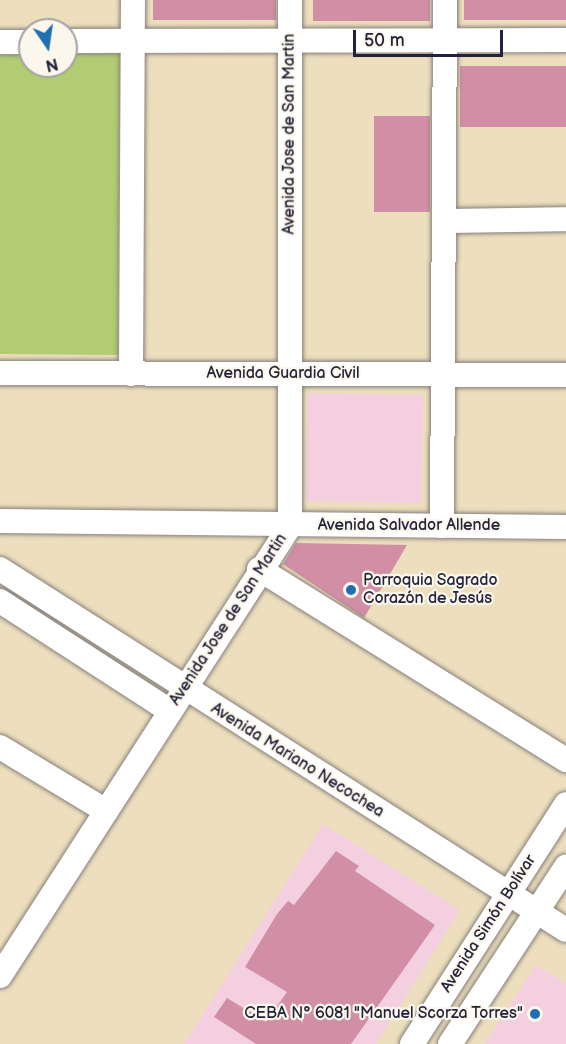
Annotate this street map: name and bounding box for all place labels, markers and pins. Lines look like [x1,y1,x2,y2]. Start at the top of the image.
place label: Parroquia Sagrado Corazón de Jesús [363,571,498,609]
marker: Parroquia Sagrado Corazón de Jesús [344,583,358,597]
place label: CEBA N° 6081 "Manuel Scorza Torres" [243,1004,523,1024]
marker: CEBA N° 6081 "Manuel Scorza Torres" [528,1007,542,1021]

